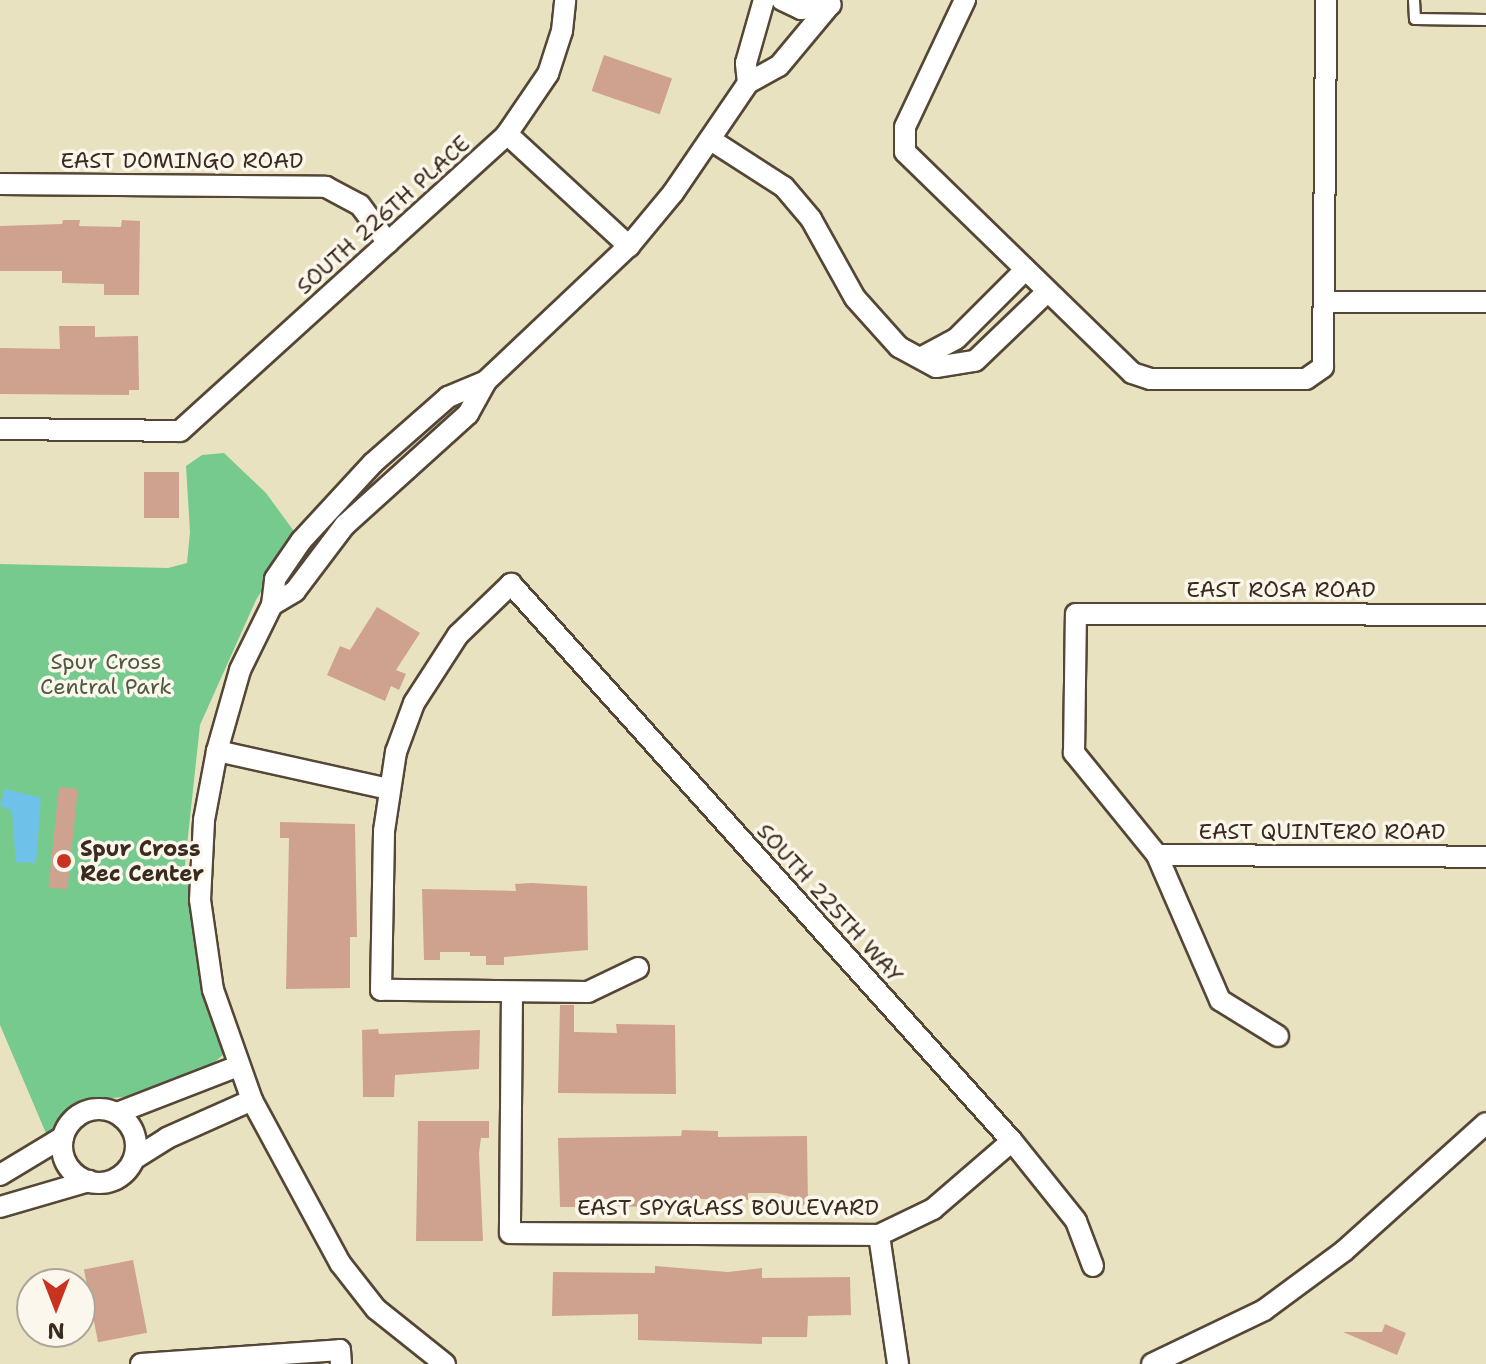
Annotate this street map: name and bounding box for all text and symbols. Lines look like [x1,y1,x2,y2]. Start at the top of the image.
street label: SOUTH 226TH PLACE [291,130,475,300]
street label: EAST DOMINGO ROAD [60,148,304,174]
street label: EAST ROSA ROAD [1186,577,1376,603]
park label: Spur Cross Central Park [40,648,172,700]
street label: SOUTH 225TH WAY [751,818,909,988]
street label: EAST QUINTERO ROAD [1199,819,1445,845]
place label: Spur Cross Rec Center [80,835,204,886]
marker: Spur Cross Rec Center [55,852,73,870]
street label: EAST SPYGLASS BOULEVARD [577,1195,879,1221]
north arrow [16,1268,96,1348]
text: N [47,1316,65,1345]

